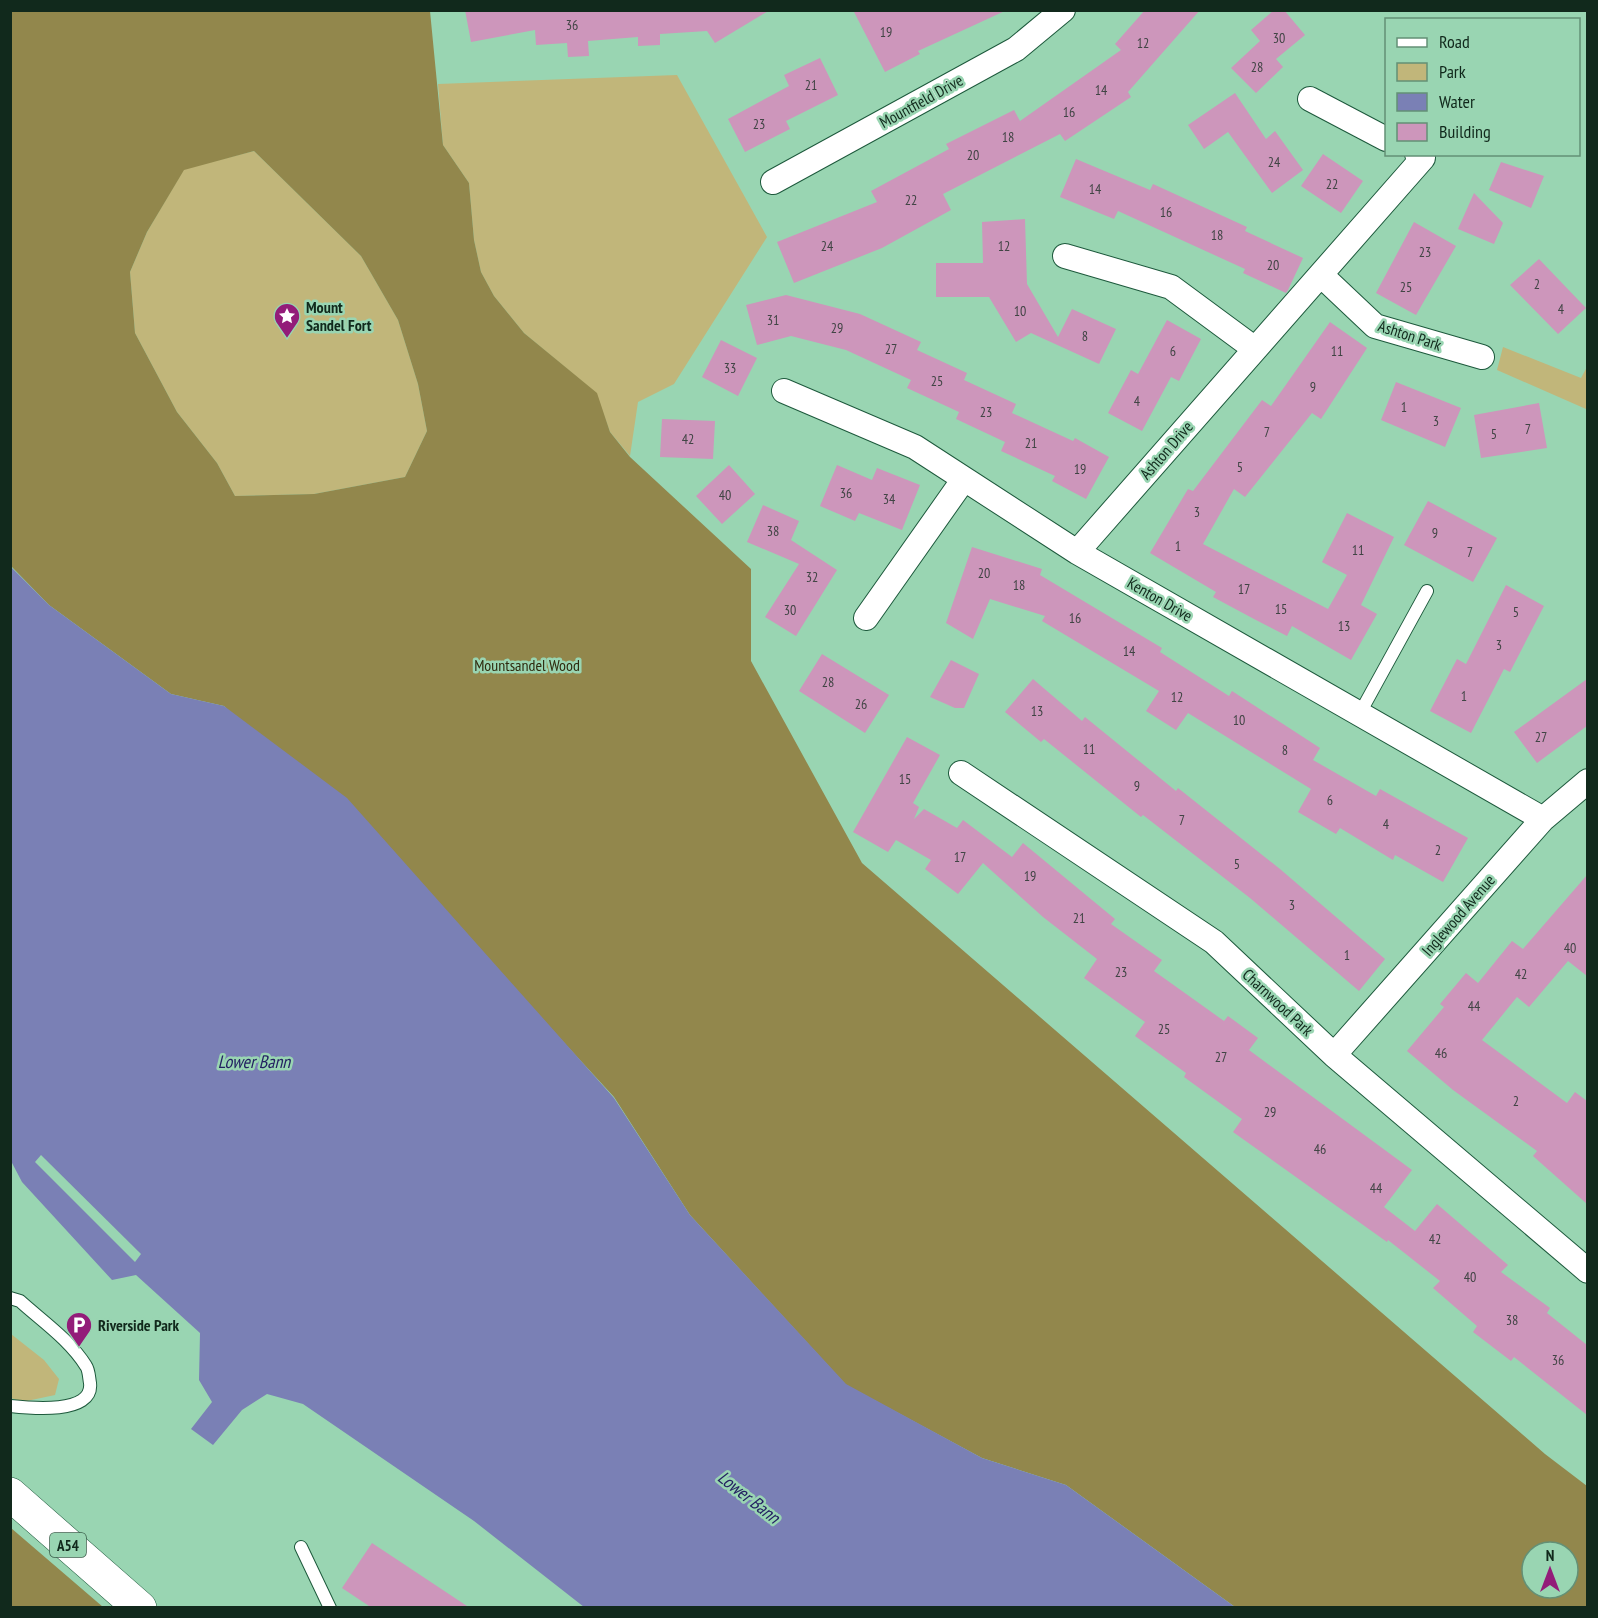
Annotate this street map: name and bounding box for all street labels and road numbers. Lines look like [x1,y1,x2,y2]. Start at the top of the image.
street label: Mountfield Drive [876,70,966,132]
street label: Ashton Park [1376,315,1445,355]
street label: Ashton Drive [1135,417,1197,483]
street label: Kenton Drive [1124,572,1196,626]
street label: Inglewood Avenue [1417,870,1499,960]
street label: Charnwood Park [1238,964,1318,1040]
road number: A54 [50,1533,86,1557]

